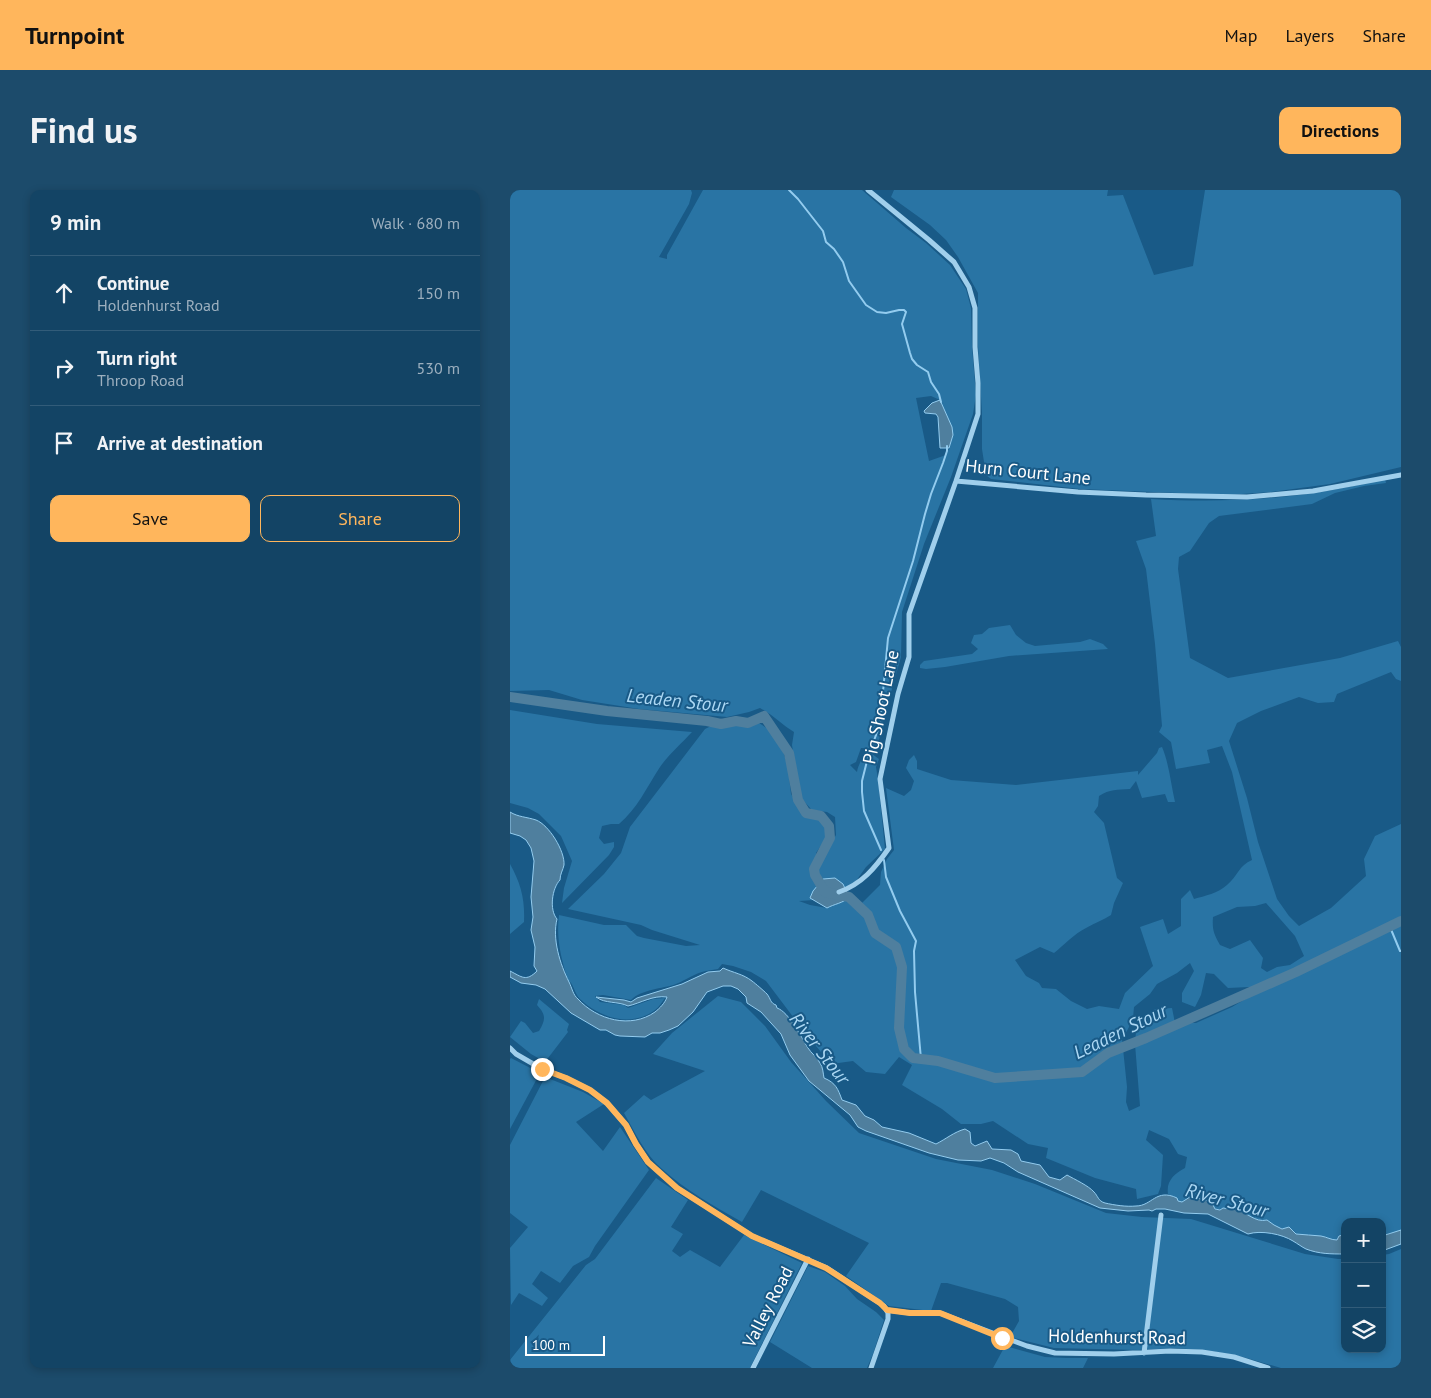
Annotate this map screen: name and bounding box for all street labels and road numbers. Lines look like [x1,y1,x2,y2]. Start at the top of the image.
street label: Hurn Court Lane [964,453,1092,490]
street label: Pig Shoot Lane [857,648,904,766]
street label: Valley Road [737,1262,798,1352]
street label: Holdenhurst Road [1048,1324,1186,1349]

